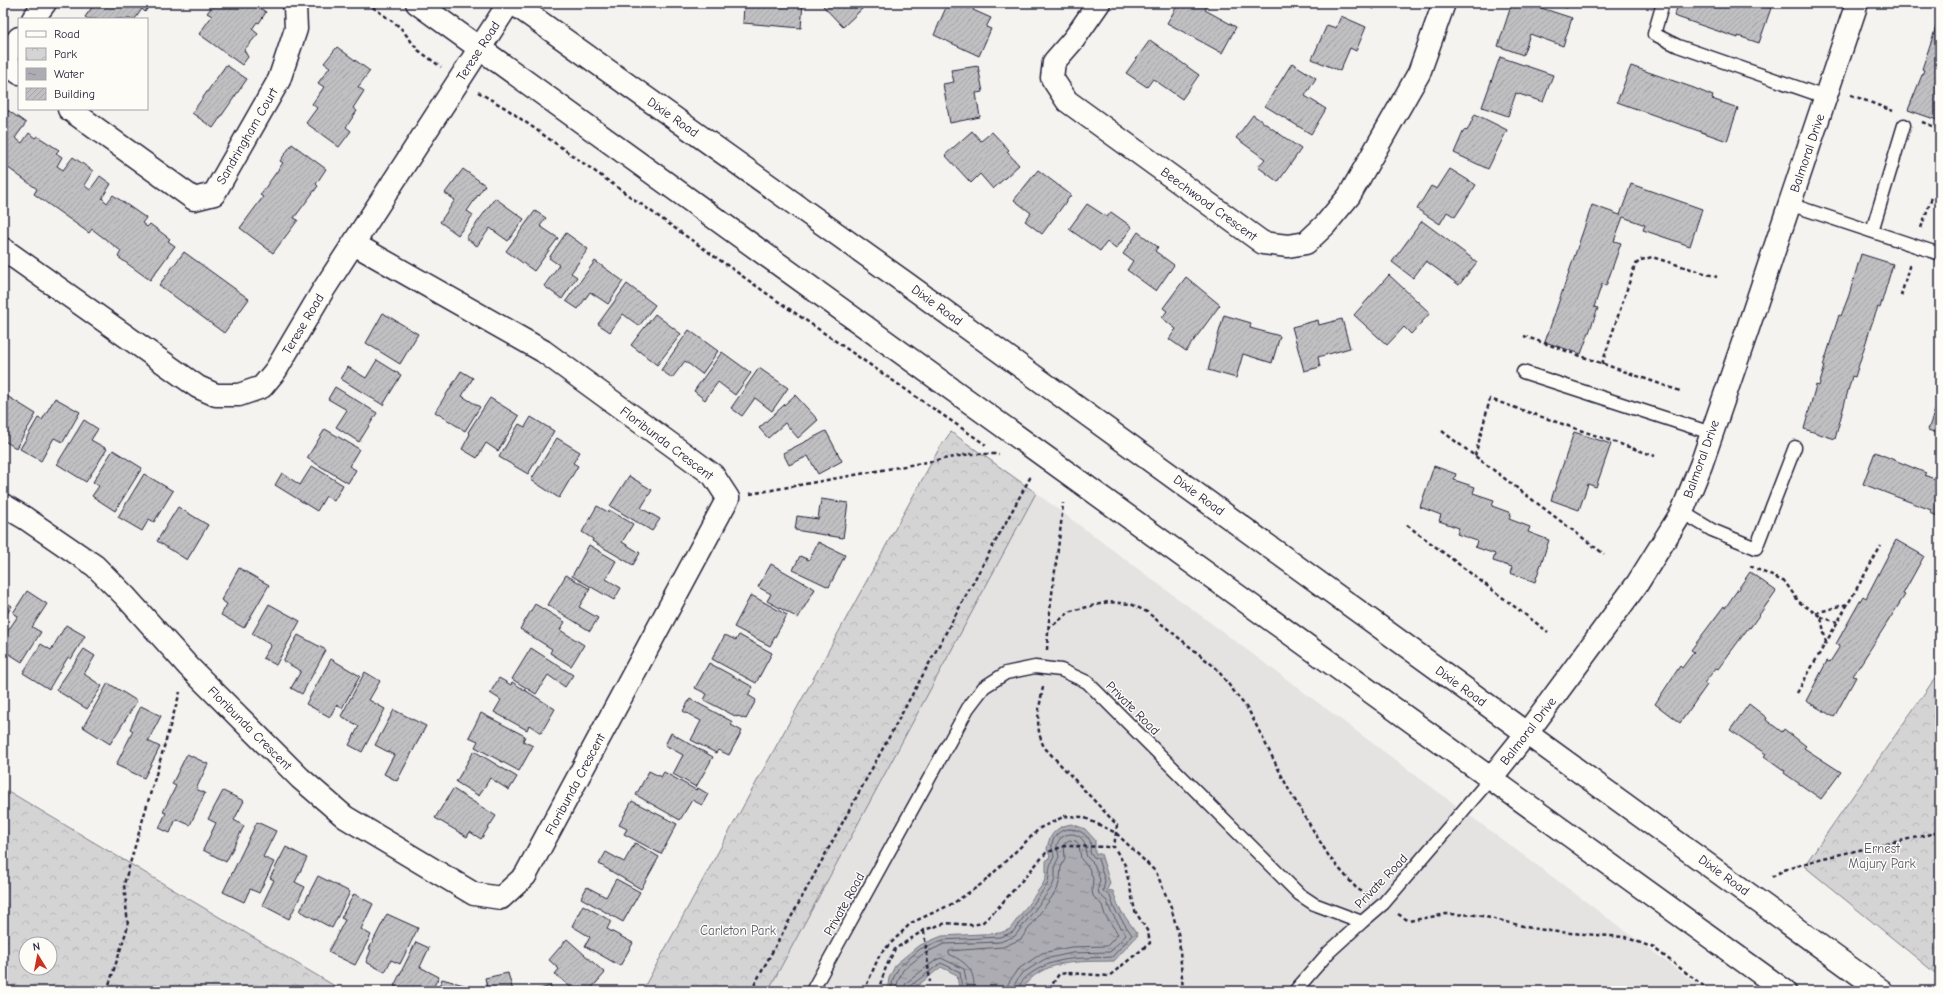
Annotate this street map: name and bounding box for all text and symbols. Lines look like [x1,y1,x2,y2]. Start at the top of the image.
legend [18,18,148,110]
street label: Terese Road [453,18,503,84]
text: Road [54,27,80,41]
text: Park [54,47,77,61]
text: Water [54,67,84,81]
street label: Sandringham Court [213,84,281,187]
text: Building [54,87,95,101]
street label: Dixie Road [644,94,702,140]
street label: Balmoral Drive [1787,111,1828,194]
street label: Beechwood Crescent [1158,164,1261,245]
street label: Dixie Road [909,282,965,328]
street label: Terese Road [279,291,327,357]
street label: Floribunda Crescent [618,403,717,484]
street label: Balmoral Drive [1680,417,1722,500]
street label: Dixie Road [1171,472,1227,518]
street label: Dixie Road [1433,663,1489,709]
street label: Private Road [1103,678,1163,738]
street label: Floribunda Crescent [205,683,296,774]
street label: Balmoral Drive [1497,694,1559,768]
street label: Floribunda Crescent [542,730,609,837]
park label: Ernest Majury Park [1848,841,1916,871]
street label: Private Road [1351,851,1411,911]
street label: Dixie Road [1696,852,1752,898]
street label: Private Road [821,870,867,938]
park label: Carleton Park [700,923,777,938]
north arrow [18,936,58,976]
text: N [32,940,41,954]

